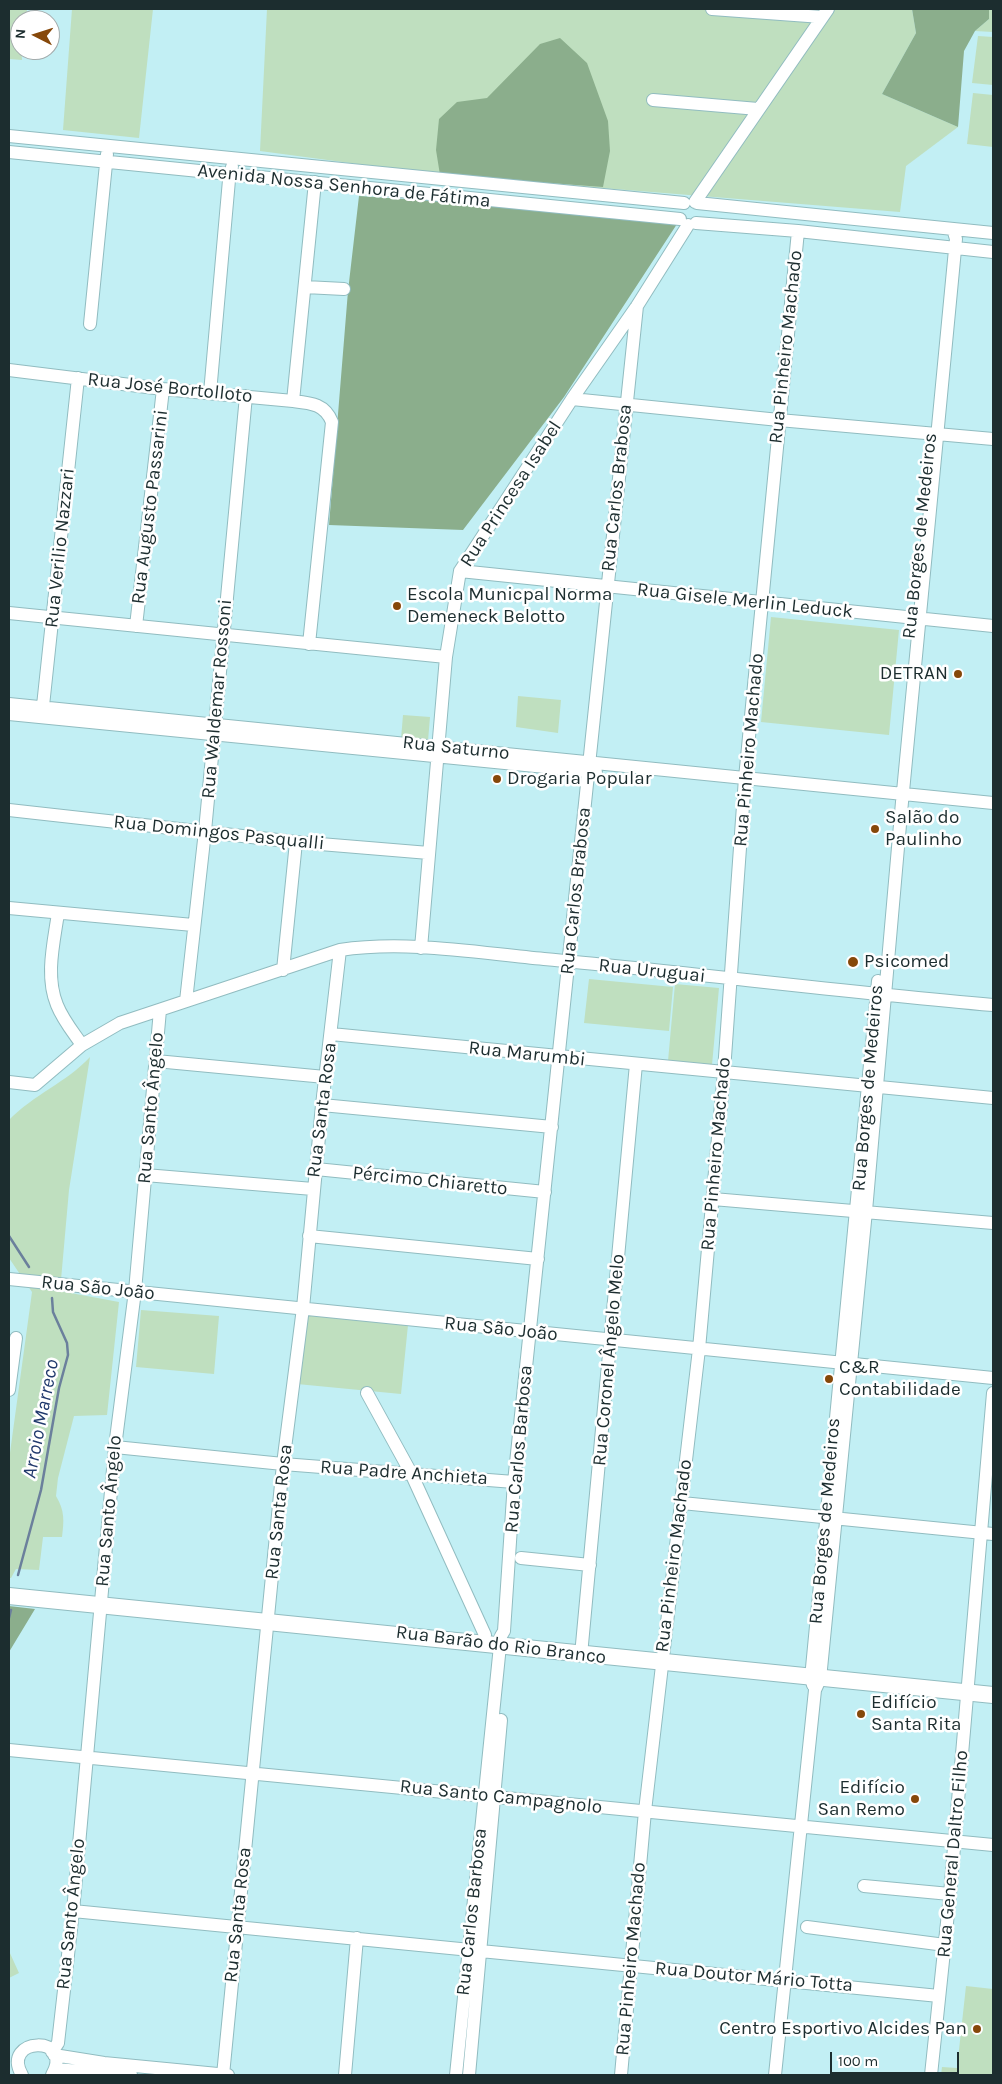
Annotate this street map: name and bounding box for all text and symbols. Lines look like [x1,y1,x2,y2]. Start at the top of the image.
north arrow [10,10,60,60]
text: N [12,28,29,39]
street label: Avenida Nossa Senhora de Fátima [196,159,492,213]
street label: Rua Pinheiro Machado [765,249,807,445]
street label: Rua José Bortolloto [86,368,254,408]
street label: Rua Carlos Brabosa [597,403,637,573]
street label: Rua Augusto Passarini [127,408,173,606]
street label: Rua Princesa Isabel [455,417,567,571]
street label: Rua Borges de Medeiros [898,432,942,640]
street label: Rua Verilio Nazzari [40,467,80,629]
street label: Rua Gisele Merlin Leduck [636,578,854,624]
place label: Escola Municpal Norma Demeneck Belotto [407,584,613,628]
street label: Rua Waldemar Rossoni [197,598,237,800]
marker: Escola Municpal Norma Demeneck Belotto [391,600,403,612]
street label: Rua Pinheiro Machado [729,652,769,848]
place label: DETRAN [880,663,948,685]
marker: DETRAN [952,668,964,680]
street label: Rua Saturno [401,731,511,765]
place label: Drogaria Popular [507,768,652,790]
marker: Drogaria Popular [491,773,503,785]
street label: Rua Carlos Brabosa [556,806,596,976]
place label: Salão do Paulinho [885,807,962,851]
street label: Rua Domingos Pasqualli [112,811,326,855]
marker: Salão do Paulinho [869,823,881,835]
place label: Psicomed [864,951,949,973]
street label: Rua Uruguai [597,954,707,988]
marker: Psicomed [846,955,860,969]
street label: Rua Borges de Medeiros [848,984,888,1192]
street label: Rua Santo Ângelo [133,1031,169,1185]
street label: Rua Marumbi [467,1037,587,1071]
street label: Rua Santa Rosa [302,1041,342,1179]
street label: Rua Pinheiro Machado [696,1056,736,1252]
street label: Pércimo Chiaretto [351,1162,509,1200]
street label: Rua Coronel Ângelo Melo [588,1253,630,1467]
street label: Rua São João [40,1271,156,1305]
street label: Rua São João [443,1312,559,1346]
water label: Arroio Marreco [18,1357,64,1481]
place label: C&R Contabilidade [839,1357,961,1401]
street label: Rua Carlos Barbosa [500,1364,538,1534]
marker: C&R Contabilidade [823,1373,835,1385]
street label: Rua Borges de Medeiros [805,1417,845,1625]
street label: Rua Santo Ângelo [91,1434,127,1588]
street label: Rua Santa Rosa [261,1443,297,1581]
street label: Rua Padre Anchieta [319,1456,489,1490]
street label: Rua Pinheiro Machado [651,1458,697,1654]
street label: Rua Barão do Rio Branco [395,1621,607,1669]
place label: Edifício Santa Rita [871,1692,961,1736]
marker: Edifício Santa Rita [855,1708,867,1720]
street label: Rua General Daltro Filho [933,1749,973,1959]
street label: Rua Santo Campagnolo [399,1775,603,1819]
place label: Edifício San Remo [818,1777,905,1821]
marker: Edifício San Remo [909,1793,921,1805]
street label: Rua Carlos Barbosa [452,1827,492,1997]
street label: Rua Santo Ângelo [52,1837,90,1991]
street label: Rua Santa Rosa [220,1846,256,1984]
street label: Rua Pinheiro Machado [611,1861,651,2057]
street label: Rua Doutor Mário Totta [654,1957,854,1997]
place label: Centro Esportivo Alcides Pan [719,2018,967,2040]
marker: Centro Esportivo Alcides Pan [971,2023,983,2035]
scale bar [832,2042,961,2074]
text: 100 m [838,2052,878,2070]

